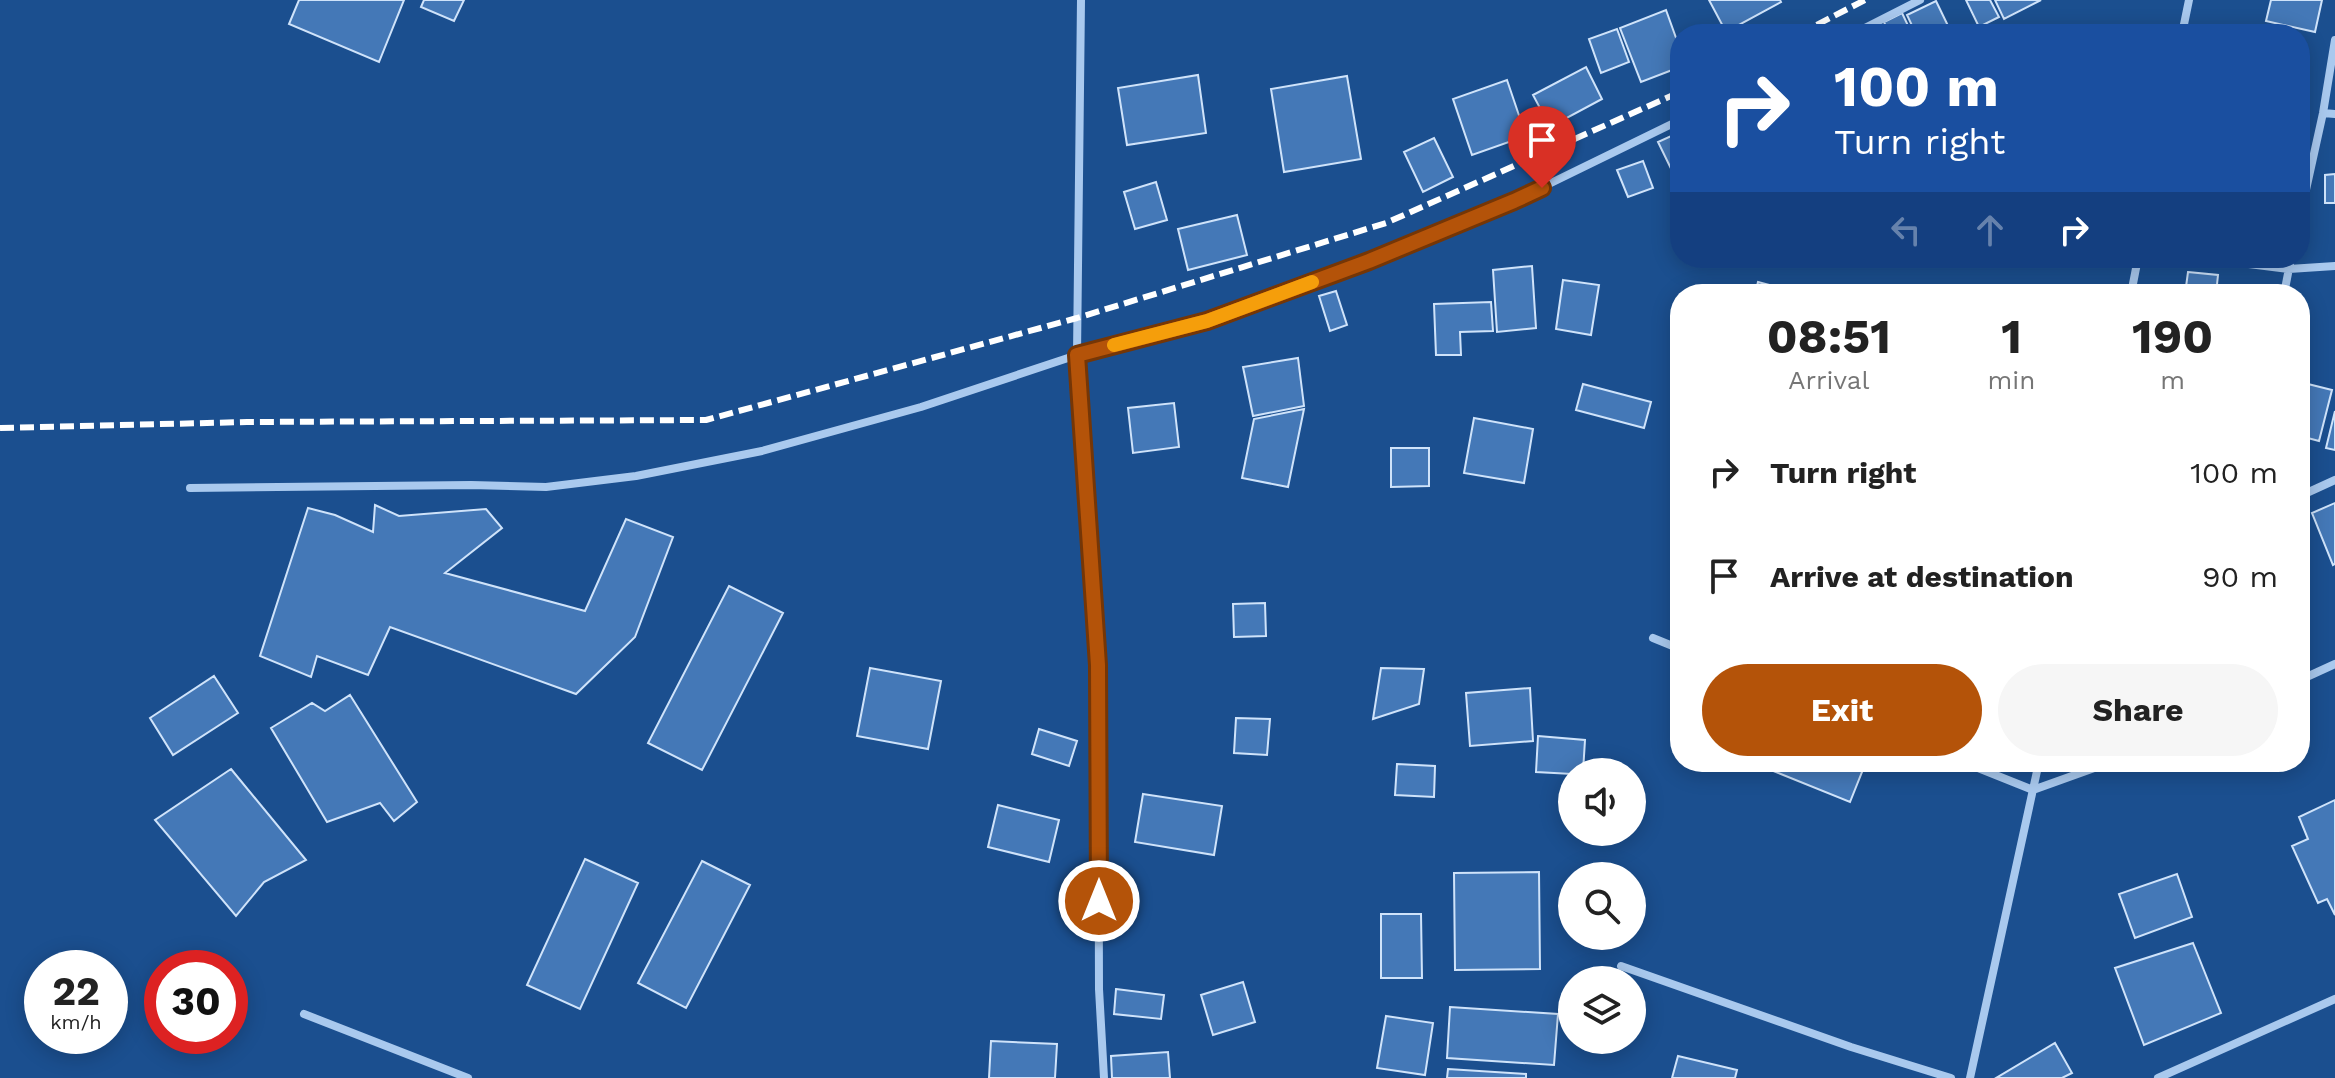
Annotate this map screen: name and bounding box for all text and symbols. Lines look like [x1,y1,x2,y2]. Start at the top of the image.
text: 100 m [1834,54,1999,120]
icon: right [1702,56,1806,160]
pin [1508,106,1576,188]
icon: arrive [1520,118,1564,162]
text: Turn right [1834,121,2005,163]
icon: left [1884,208,1928,252]
icon: ahead [1968,208,2012,252]
icon: right [2052,208,2096,252]
text: 08:51 [1767,308,1891,365]
text: 1 [2001,308,2022,365]
text: 190 [2132,308,2213,365]
text: Arrival [1788,365,1869,395]
text: min [1988,365,2035,395]
text: m [2160,365,2185,395]
icon: right [1702,450,1746,494]
text: Turn right [1770,455,1916,490]
text: 100 m [2190,455,2278,490]
icon: arrive [1702,554,1746,598]
text: Arrive at destination [1770,559,2074,594]
text: 90 m [2202,559,2278,594]
button: Exit [1702,664,1982,756]
button: Share [1998,664,2278,756]
map controls [1558,758,1646,1054]
button: sound [1558,758,1646,846]
position arrow [1057,859,1141,943]
button: search [1558,862,1646,950]
speed limit sign: 30 [144,950,248,1054]
button: layers [1558,966,1646,1054]
text: 22 [52,968,100,1015]
text: km/h [50,1010,102,1034]

